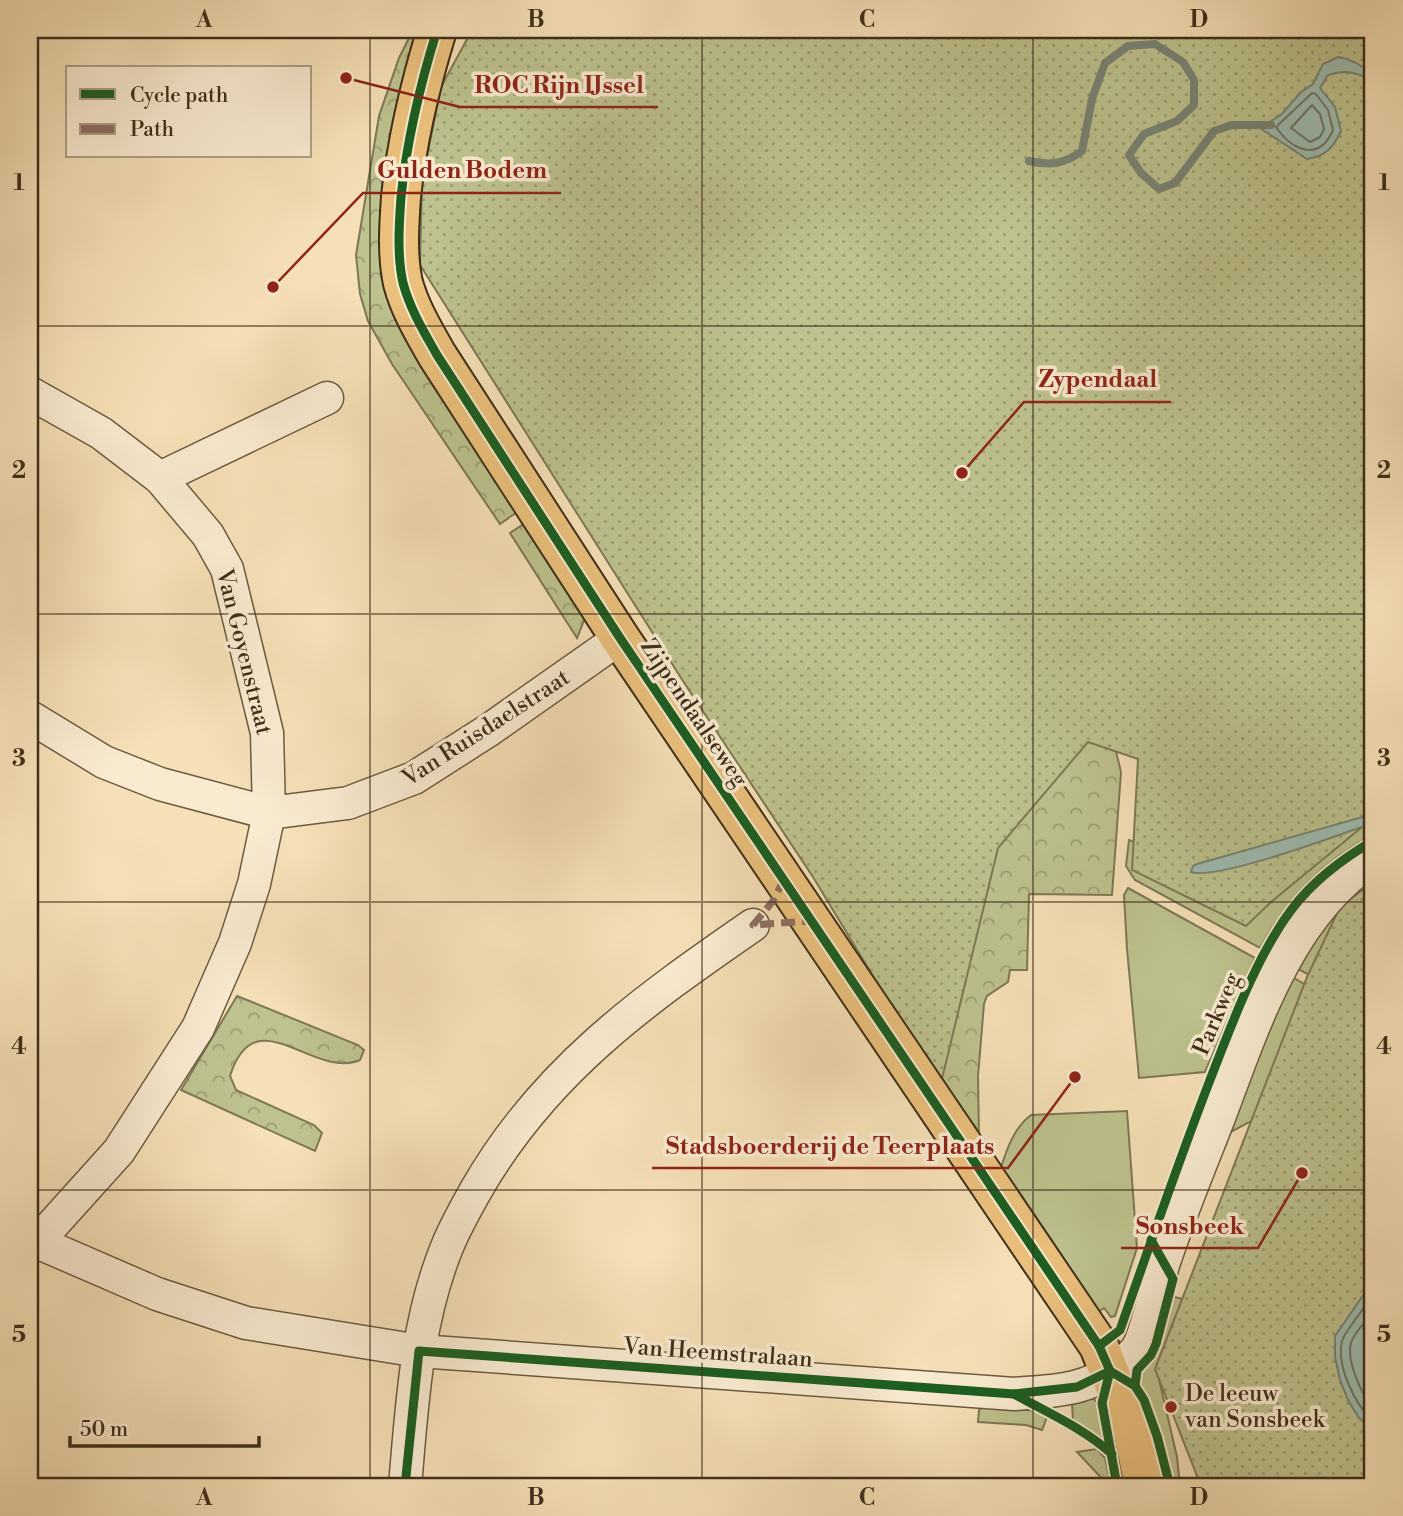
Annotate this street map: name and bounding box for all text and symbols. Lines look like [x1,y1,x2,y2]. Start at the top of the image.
text: A [195,6,213,34]
text: B [527,6,545,34]
text: C [859,6,875,34]
text: D [1190,6,1208,34]
callout: ROC Rijn IJssel [460,62,658,107]
legend [66,66,312,158]
text: ROC Rijn IJssel [474,71,644,101]
text: Cycle path [130,83,229,109]
text: Path [130,117,175,143]
callout: Gulden Bodem [363,148,561,193]
text: Gulden Bodem [377,156,547,186]
text: 1 [13,169,25,197]
text: 1 [1378,169,1390,197]
callout: Zypendaal [1024,357,1171,402]
text: Zypendaal [1039,365,1157,395]
text: 2 [12,457,26,485]
text: 2 [1377,457,1391,485]
street label: Van Goyenstraat [210,565,278,738]
street label: Zijpendaalseweg [634,634,754,792]
street label: Van Ruisdaelstraat [396,663,575,793]
text: 3 [12,745,26,773]
text: 3 [1377,745,1391,773]
street label: Parkweg [1187,968,1247,1060]
text: 4 [11,1033,27,1061]
text: 4 [1376,1033,1392,1061]
callout: Stadsboerderij de Teerplaats [652,1123,1008,1168]
text: Stadsboerderij de Teerplaats [666,1132,994,1162]
callout: Sonsbeek [1121,1203,1258,1248]
text: Sonsbeek [1136,1212,1245,1242]
text: 5 [12,1321,26,1349]
text: 5 [1377,1321,1391,1349]
street label: Van Heemstralaan [621,1332,814,1374]
place label: De leeuw van Sonsbeek [1184,1380,1326,1434]
marker: De leeuw van Sonsbeek [1163,1399,1179,1415]
scale bar [70,1404,259,1448]
text: 50 m [80,1417,128,1443]
text: A [195,1484,213,1512]
text: B [527,1484,545,1512]
text: C [859,1484,875,1512]
text: D [1190,1484,1208,1512]

